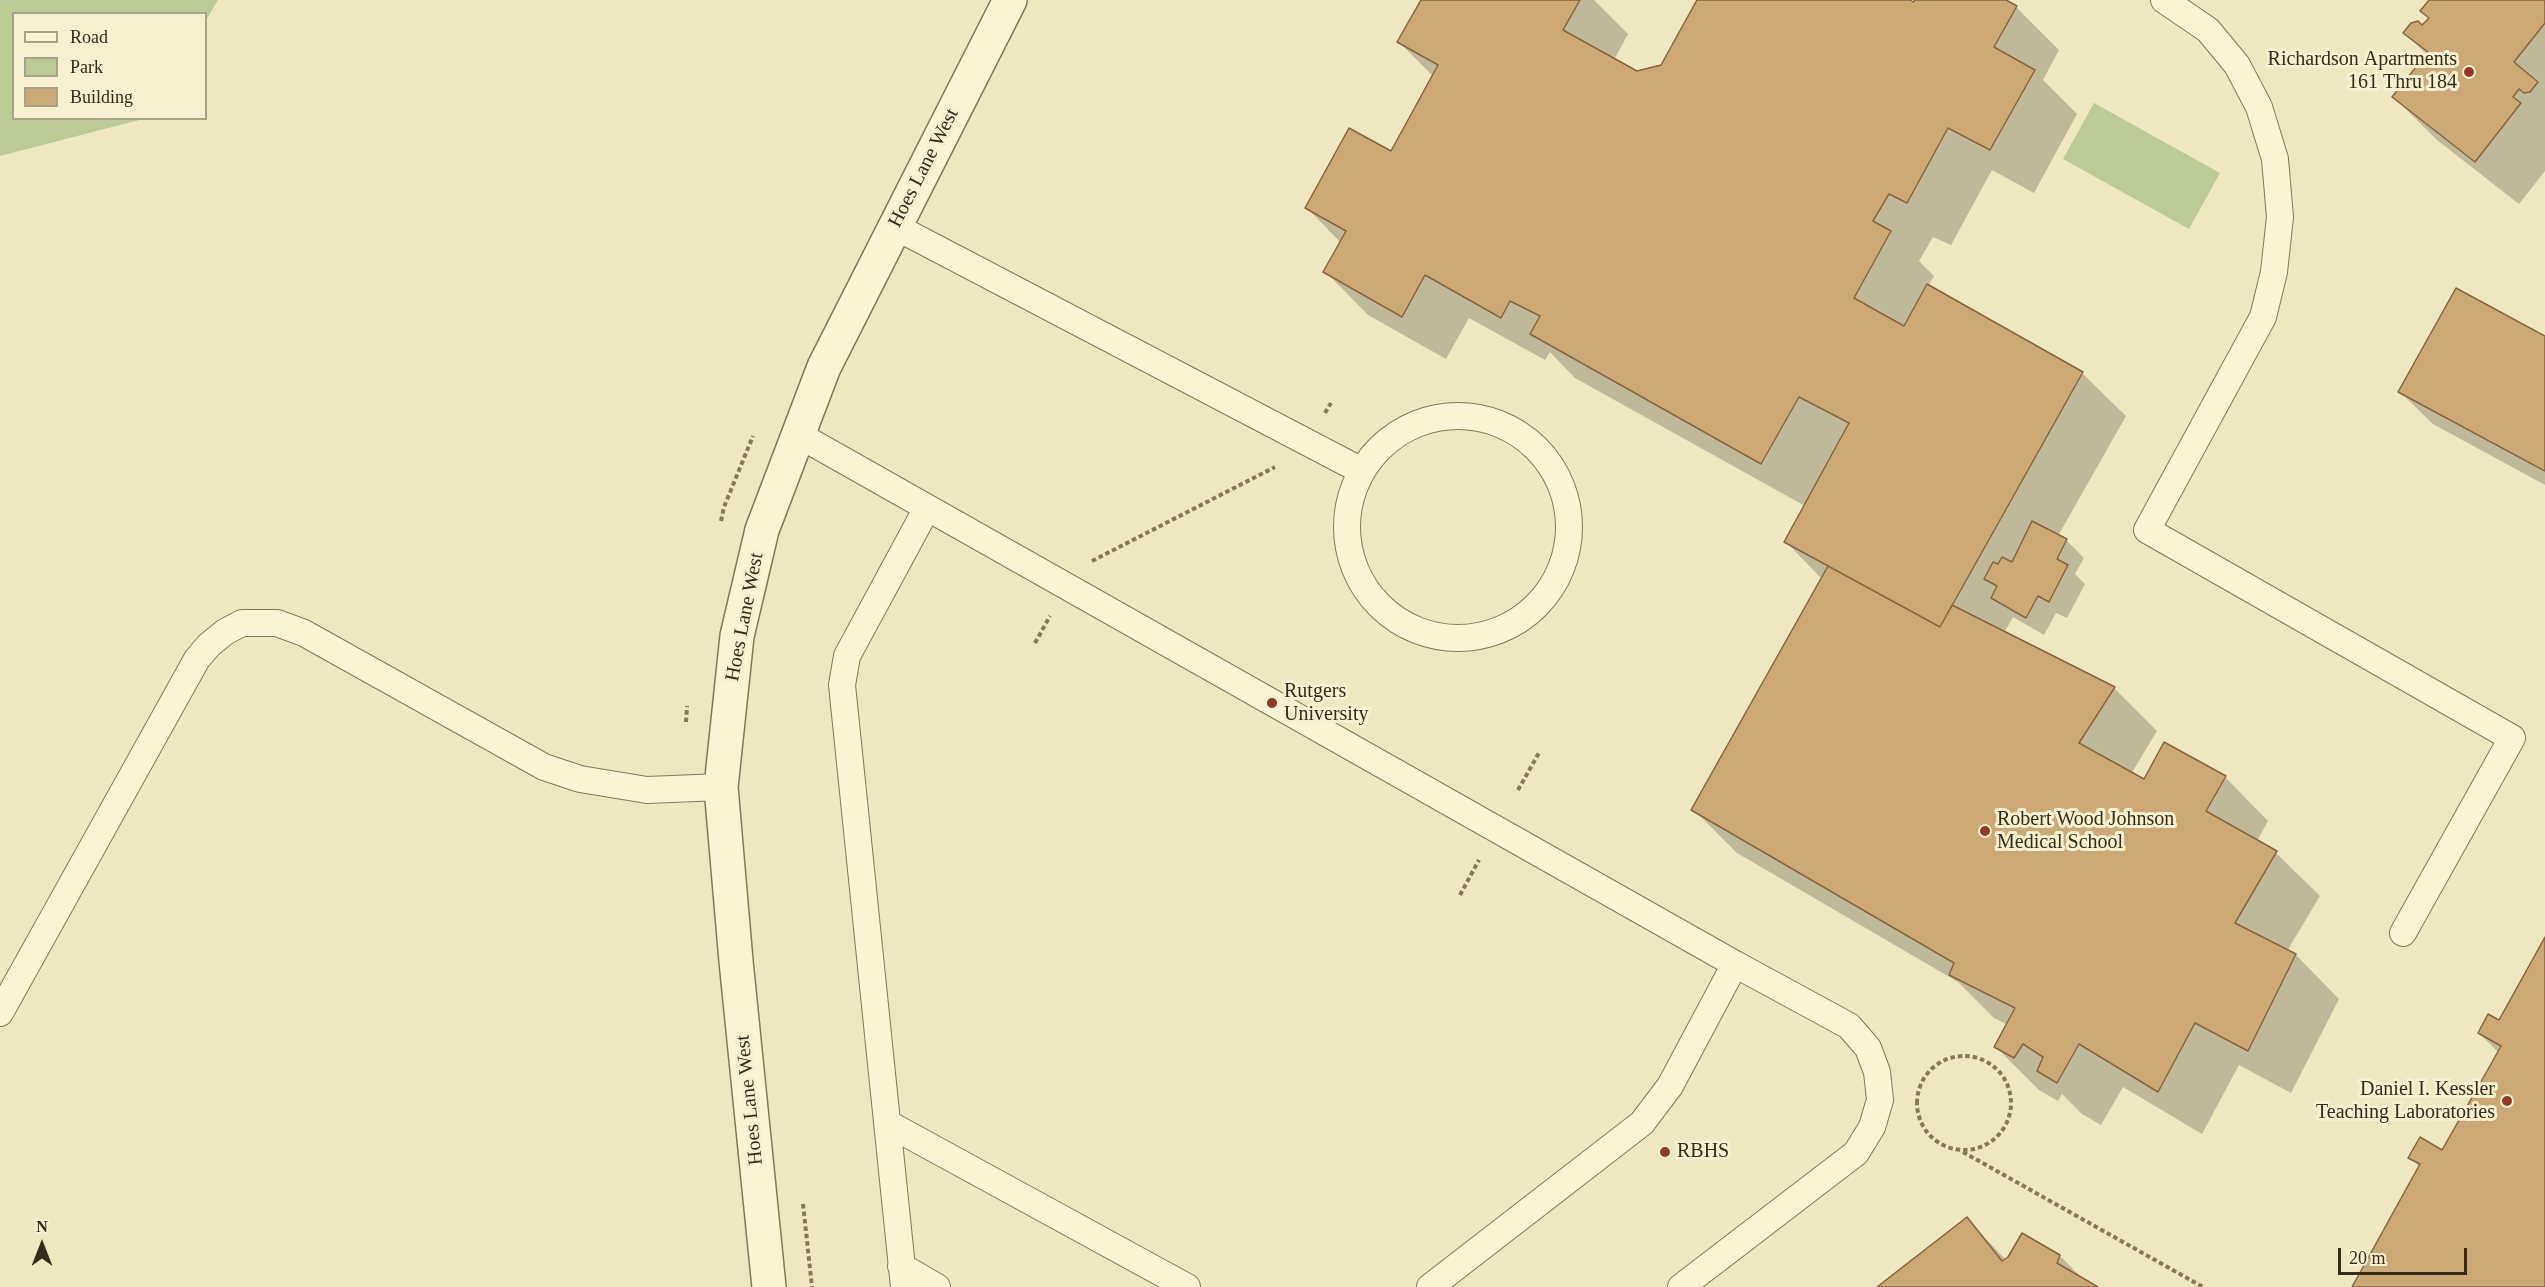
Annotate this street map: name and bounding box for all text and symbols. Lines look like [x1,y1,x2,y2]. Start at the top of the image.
legend [12,12,207,120]
text: Road [70,27,108,47]
place label: Richardson Apartments 161 Thru 184 [2268,48,2457,95]
text: Park [70,57,103,77]
marker: Richardson Apartments 161 Thru 184 [2462,65,2476,79]
text: Building [70,87,133,107]
street label: Hoes Lane West [884,104,964,232]
street label: Hoes Lane West [721,551,769,683]
place label: Rutgers University [1284,680,1368,727]
marker: Rutgers University [1265,696,1279,710]
place label: Robert Wood Johnson Medical School [1997,808,2174,855]
marker: Robert Wood Johnson Medical School [1978,824,1992,838]
street label: Hoes Lane West [731,1034,769,1166]
place label: Daniel I. Kessler Teaching Laboratories [2316,1078,2495,1125]
marker: Daniel I. Kessler Teaching Laboratories [2500,1094,2514,1108]
place label: RBHS [1677,1140,1729,1164]
marker: RBHS [1658,1145,1672,1159]
north arrow [12,1215,72,1275]
text: N [36,1218,48,1235]
scale bar [2341,1236,2470,1274]
text: 20 m [2349,1248,2386,1268]

